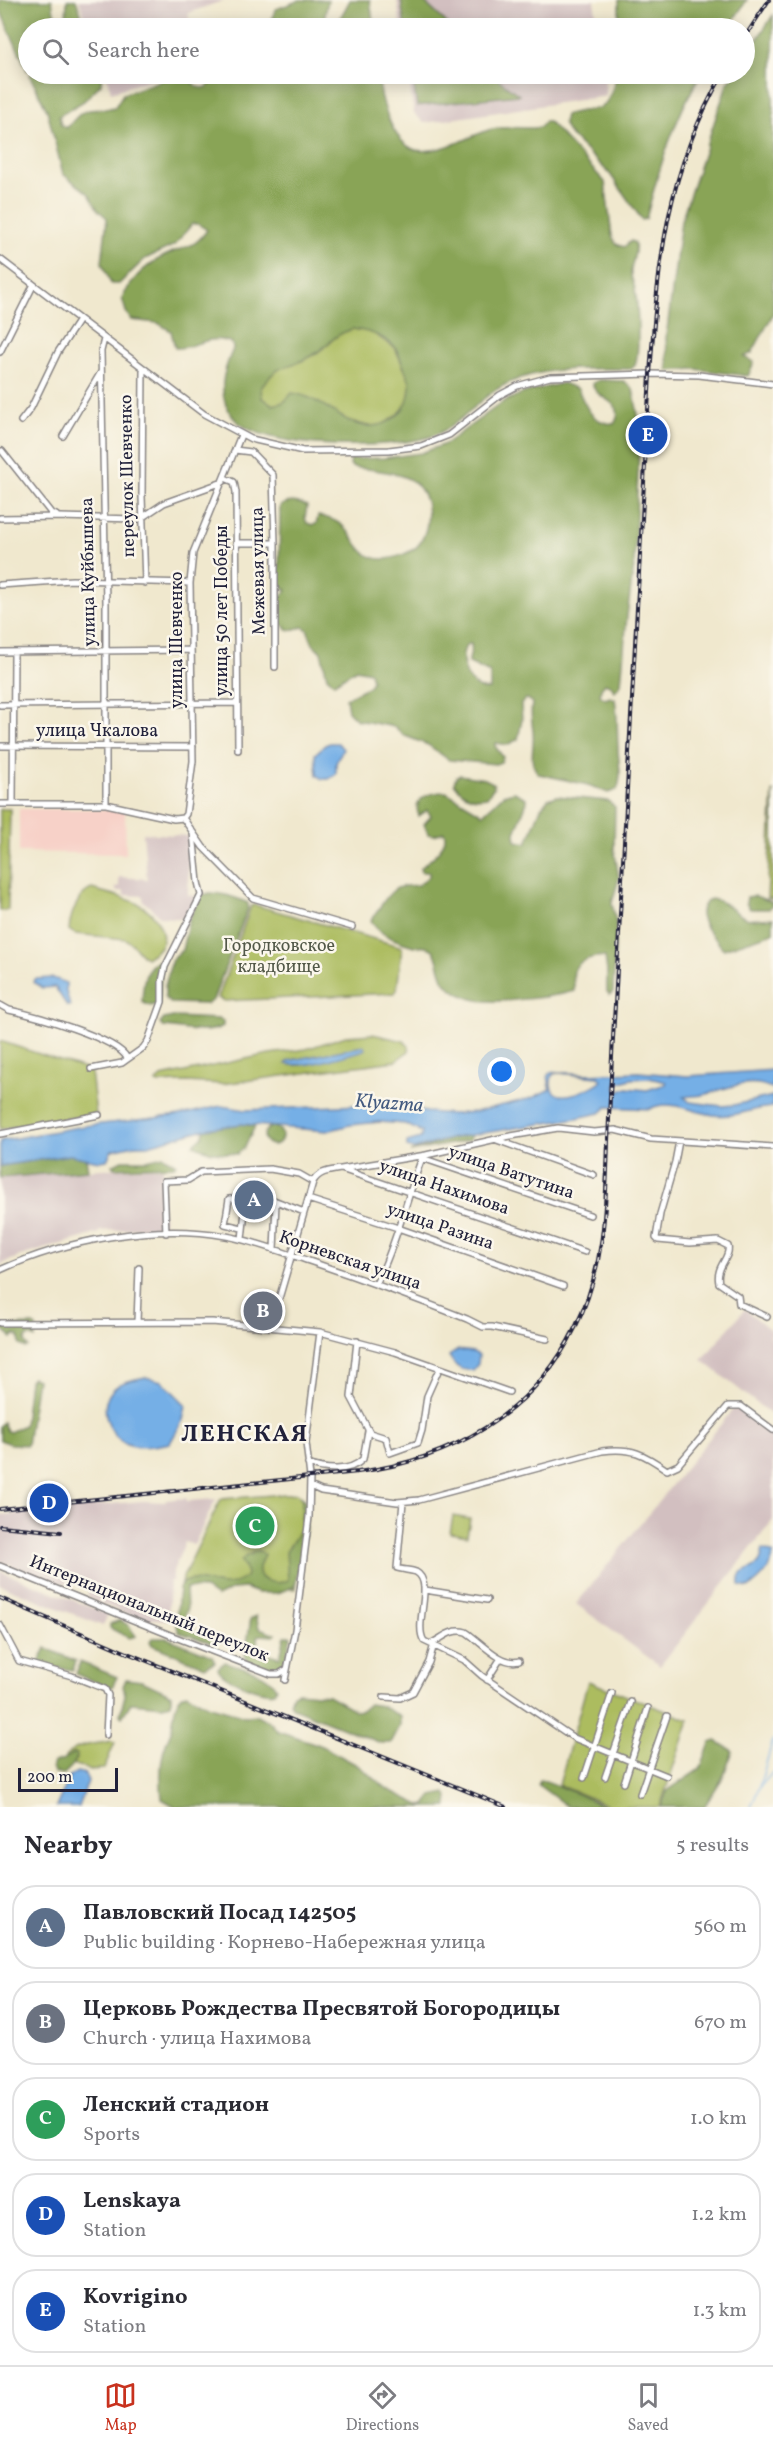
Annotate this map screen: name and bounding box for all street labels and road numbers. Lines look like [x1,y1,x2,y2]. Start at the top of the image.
street label: переулок Шевченко [114,394,142,558]
street label: улица Куйбышева [75,497,103,647]
street label: Межевая улица [245,507,273,635]
street label: улица 50 лет Победы [210,525,235,697]
street label: улица Шевченко [165,571,190,709]
street label: улица Чкалова [36,719,158,744]
street label: улица Ватутина [445,1140,577,1206]
street label: улица Нахимова [375,1154,513,1222]
street label: улица Разина [383,1197,497,1257]
street label: Корневская улица [275,1225,425,1297]
street label: Интернациональный переулок [25,1549,273,1669]

